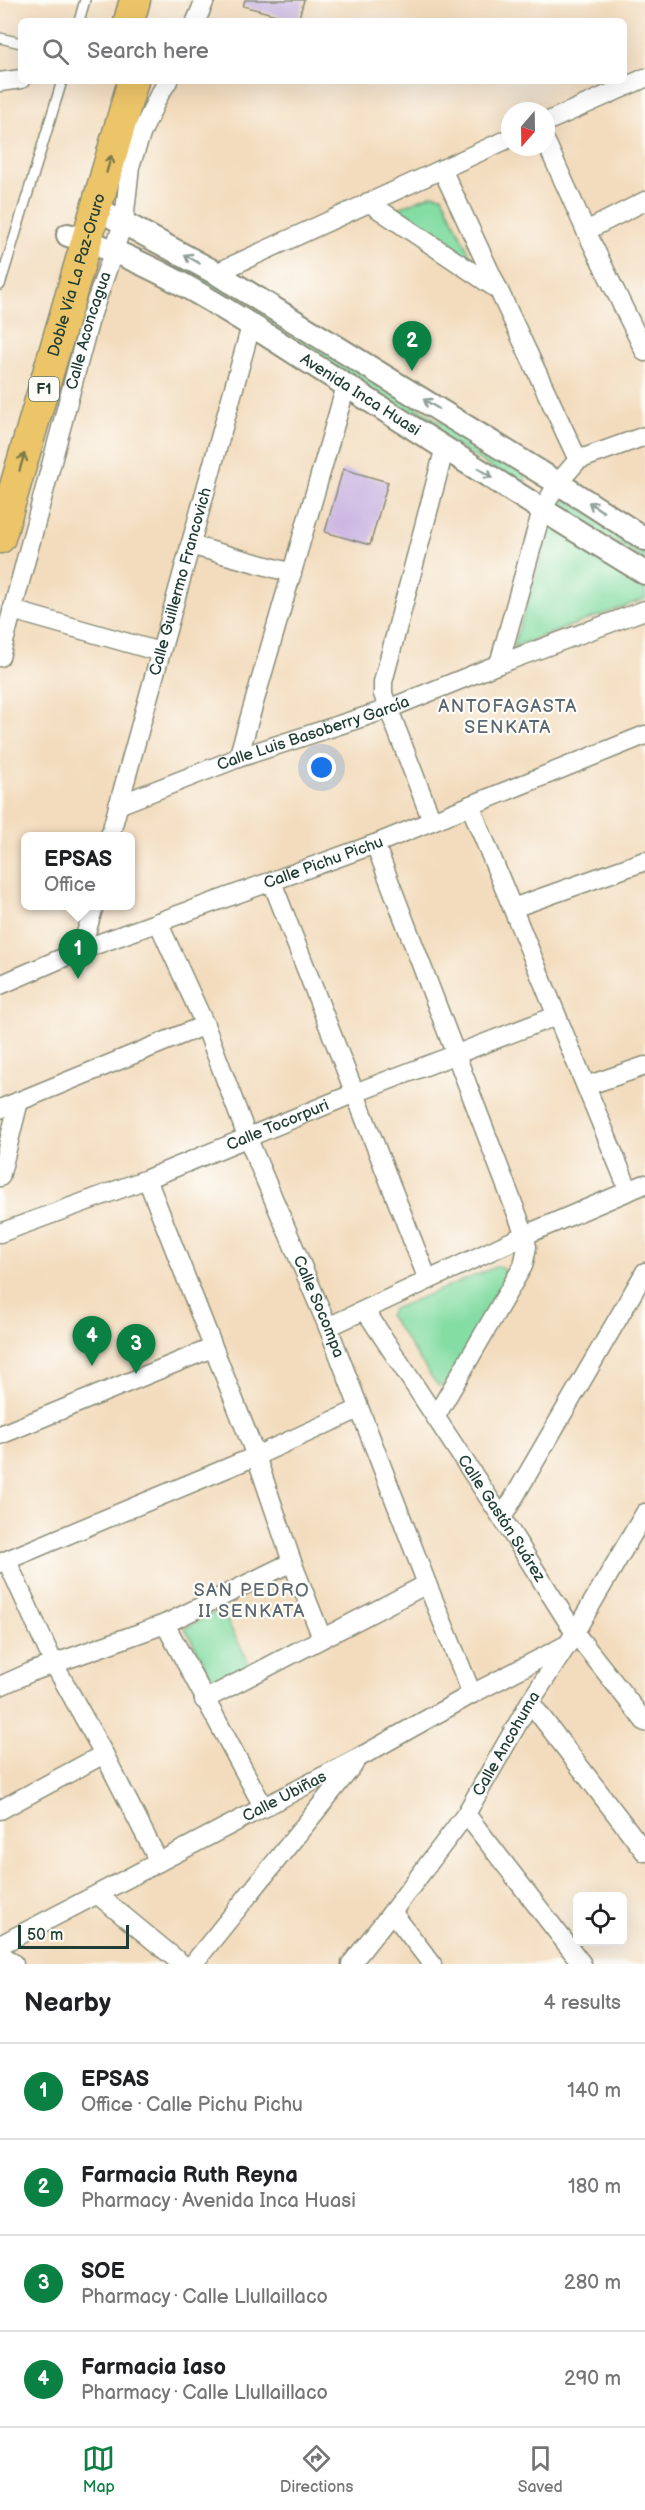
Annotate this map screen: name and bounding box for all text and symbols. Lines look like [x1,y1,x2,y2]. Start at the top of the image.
search box [18,18,627,84]
icon: search [39,35,72,68]
text: Search here [87,38,209,65]
north arrow [501,102,555,156]
one-way arrow [104,155,115,174]
street label: Doble Vía La Paz-Oruro [44,191,109,359]
one-way arrow [184,253,201,265]
street label: Calle Aconcagua [62,269,115,392]
pin: 2 [392,322,432,371]
street label: Avenida Inca Huasi [297,349,424,440]
road number: F1 [29,377,59,401]
one-way arrow [423,397,440,409]
one-way arrow [17,453,28,472]
one-way arrow [476,467,493,479]
street label: Calle Guillermo Francovich [145,485,215,678]
one-way arrow [588,501,605,513]
street label: Calle Luis Basoberry García [214,692,412,775]
district label: ANTOFAGASTA SENKATA [438,696,578,738]
your location [307,753,336,782]
popup [21,832,135,910]
street label: Calle Pichu Pichu [261,832,386,893]
text: EPSAS [44,846,112,873]
text: Office [44,873,96,897]
pin: 1 [58,930,98,979]
street label: Calle Tocorpuri [224,1095,332,1155]
street label: Calle Socompa [289,1253,348,1360]
pin: 4 [72,1316,112,1366]
pin: 3 [116,1324,156,1374]
street label: Calle Gastón Suárez [454,1451,550,1585]
district label: SAN PEDRO II SENKATA [194,1580,310,1622]
street label: Calle Ancohuma [469,1688,544,1800]
street label: Calle Ubiñas [239,1767,330,1826]
map controls [573,1892,627,1946]
button: locate [573,1892,627,1946]
scale bar [18,1922,129,1950]
text: 50 m [27,1926,63,1945]
text: Nearby [24,1988,111,2019]
text: 4 results [543,1991,621,2015]
text: EPSAS [81,2066,149,2093]
text: 1 [39,2079,48,2103]
text: 140 m [567,2079,621,2103]
text: Office · Calle Pichu Pichu [81,2093,303,2117]
text: Farmacia Ruth Reyna [81,2162,298,2189]
text: 2 [38,2175,49,2199]
text: 180 m [568,2175,621,2199]
text: Pharmacy · Avenida Inca Huasi [81,2189,356,2213]
text: SOE [81,2258,125,2285]
text: 3 [38,2271,49,2295]
text: 280 m [564,2271,621,2295]
text: Pharmacy · Calle Llullaillaco [81,2285,328,2309]
text: Farmacia Iaso [81,2354,226,2381]
text: 4 [38,2367,49,2391]
text: 290 m [564,2367,621,2391]
text: Pharmacy · Calle Llullaillaco [81,2381,328,2405]
tab: Map [82,2442,115,2497]
tab: Directions [280,2442,353,2497]
tab: Saved [518,2442,563,2497]

